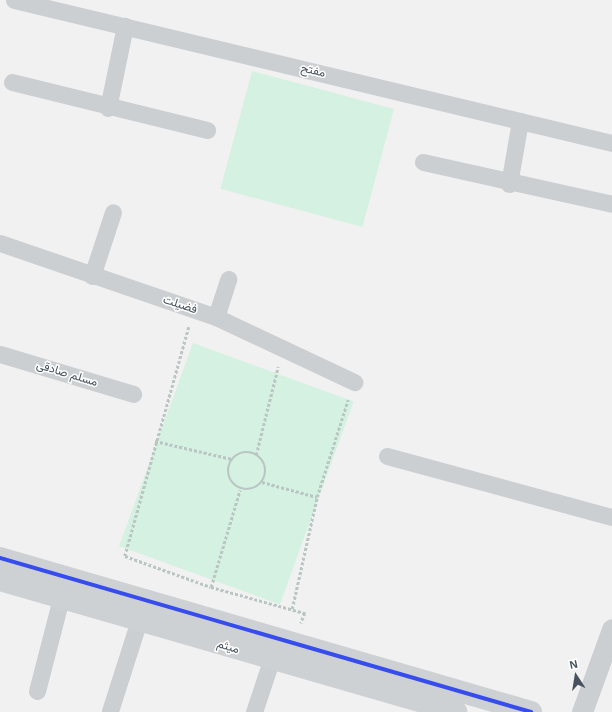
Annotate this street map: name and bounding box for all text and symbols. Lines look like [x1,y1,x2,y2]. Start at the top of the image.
street label: مفتح [299,61,327,81]
street label: فضیلت [161,293,199,317]
street label: مسلم صادقی [35,358,99,390]
street label: میثم [215,637,241,657]
north arrow [556,656,596,696]
text: N [568,658,579,671]

